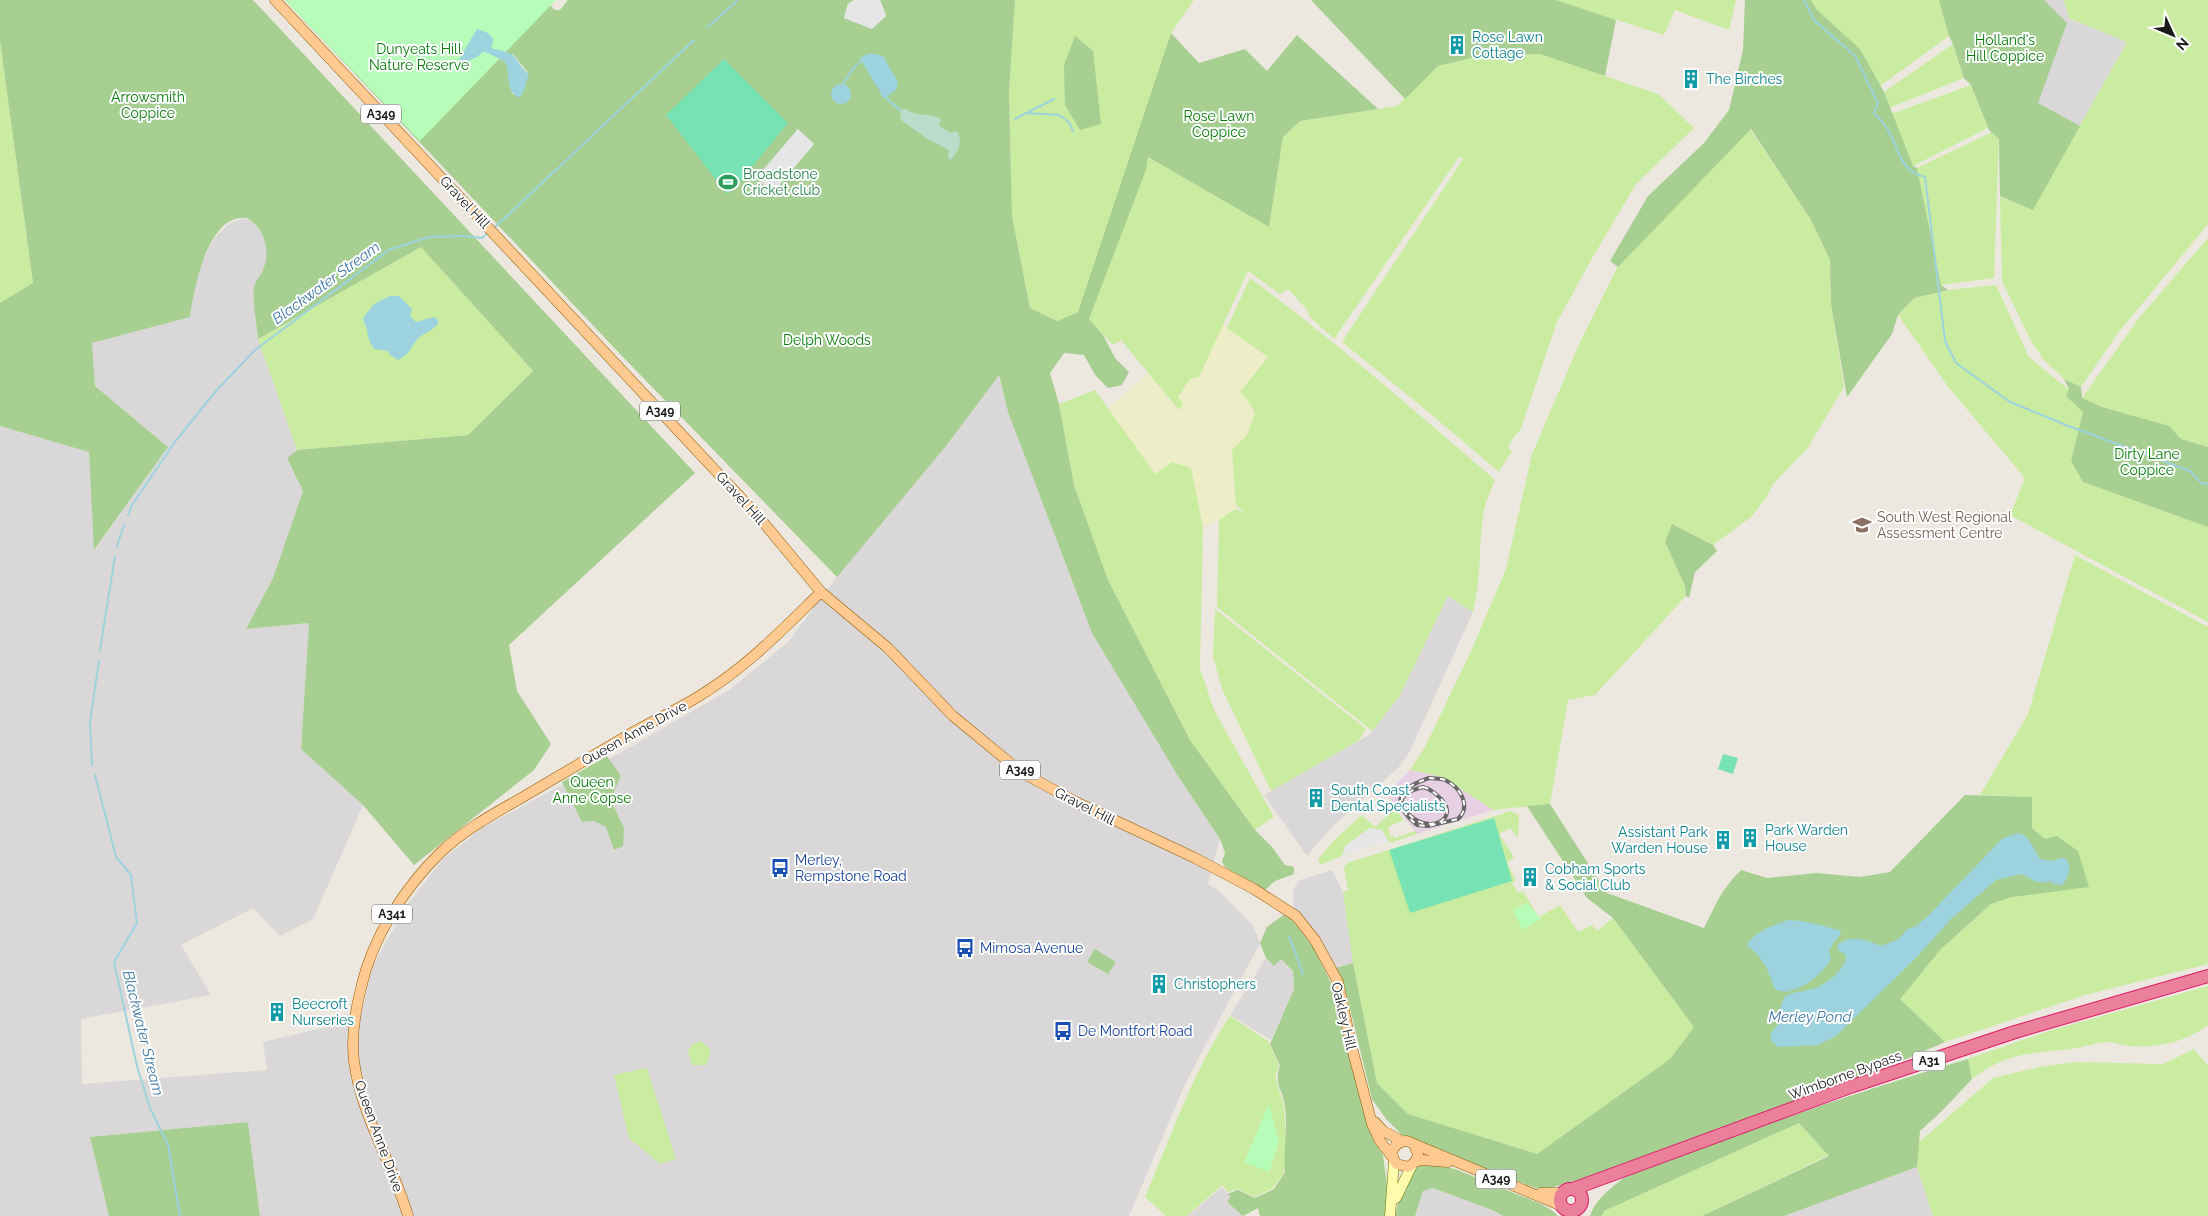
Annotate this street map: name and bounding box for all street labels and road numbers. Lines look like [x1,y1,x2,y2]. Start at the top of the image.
road number: A349 [361,105,401,124]
street label: Gravel Hill [437,173,493,232]
road number: A349 [640,402,680,421]
street label: Gravel Hill [713,468,769,528]
street label: Queen Anne Drive [579,698,689,768]
road number: A349 [1000,760,1040,780]
street label: Gravel Hill [1052,784,1118,828]
road number: A341 [372,904,412,924]
street label: Oakley Hill [1328,981,1360,1052]
street label: Wimborne Bypass [1786,1047,1904,1103]
road number: A31 [1913,1052,1945,1070]
street label: Queen Anne Drive [351,1078,407,1194]
road number: A349 [1476,1170,1516,1188]

